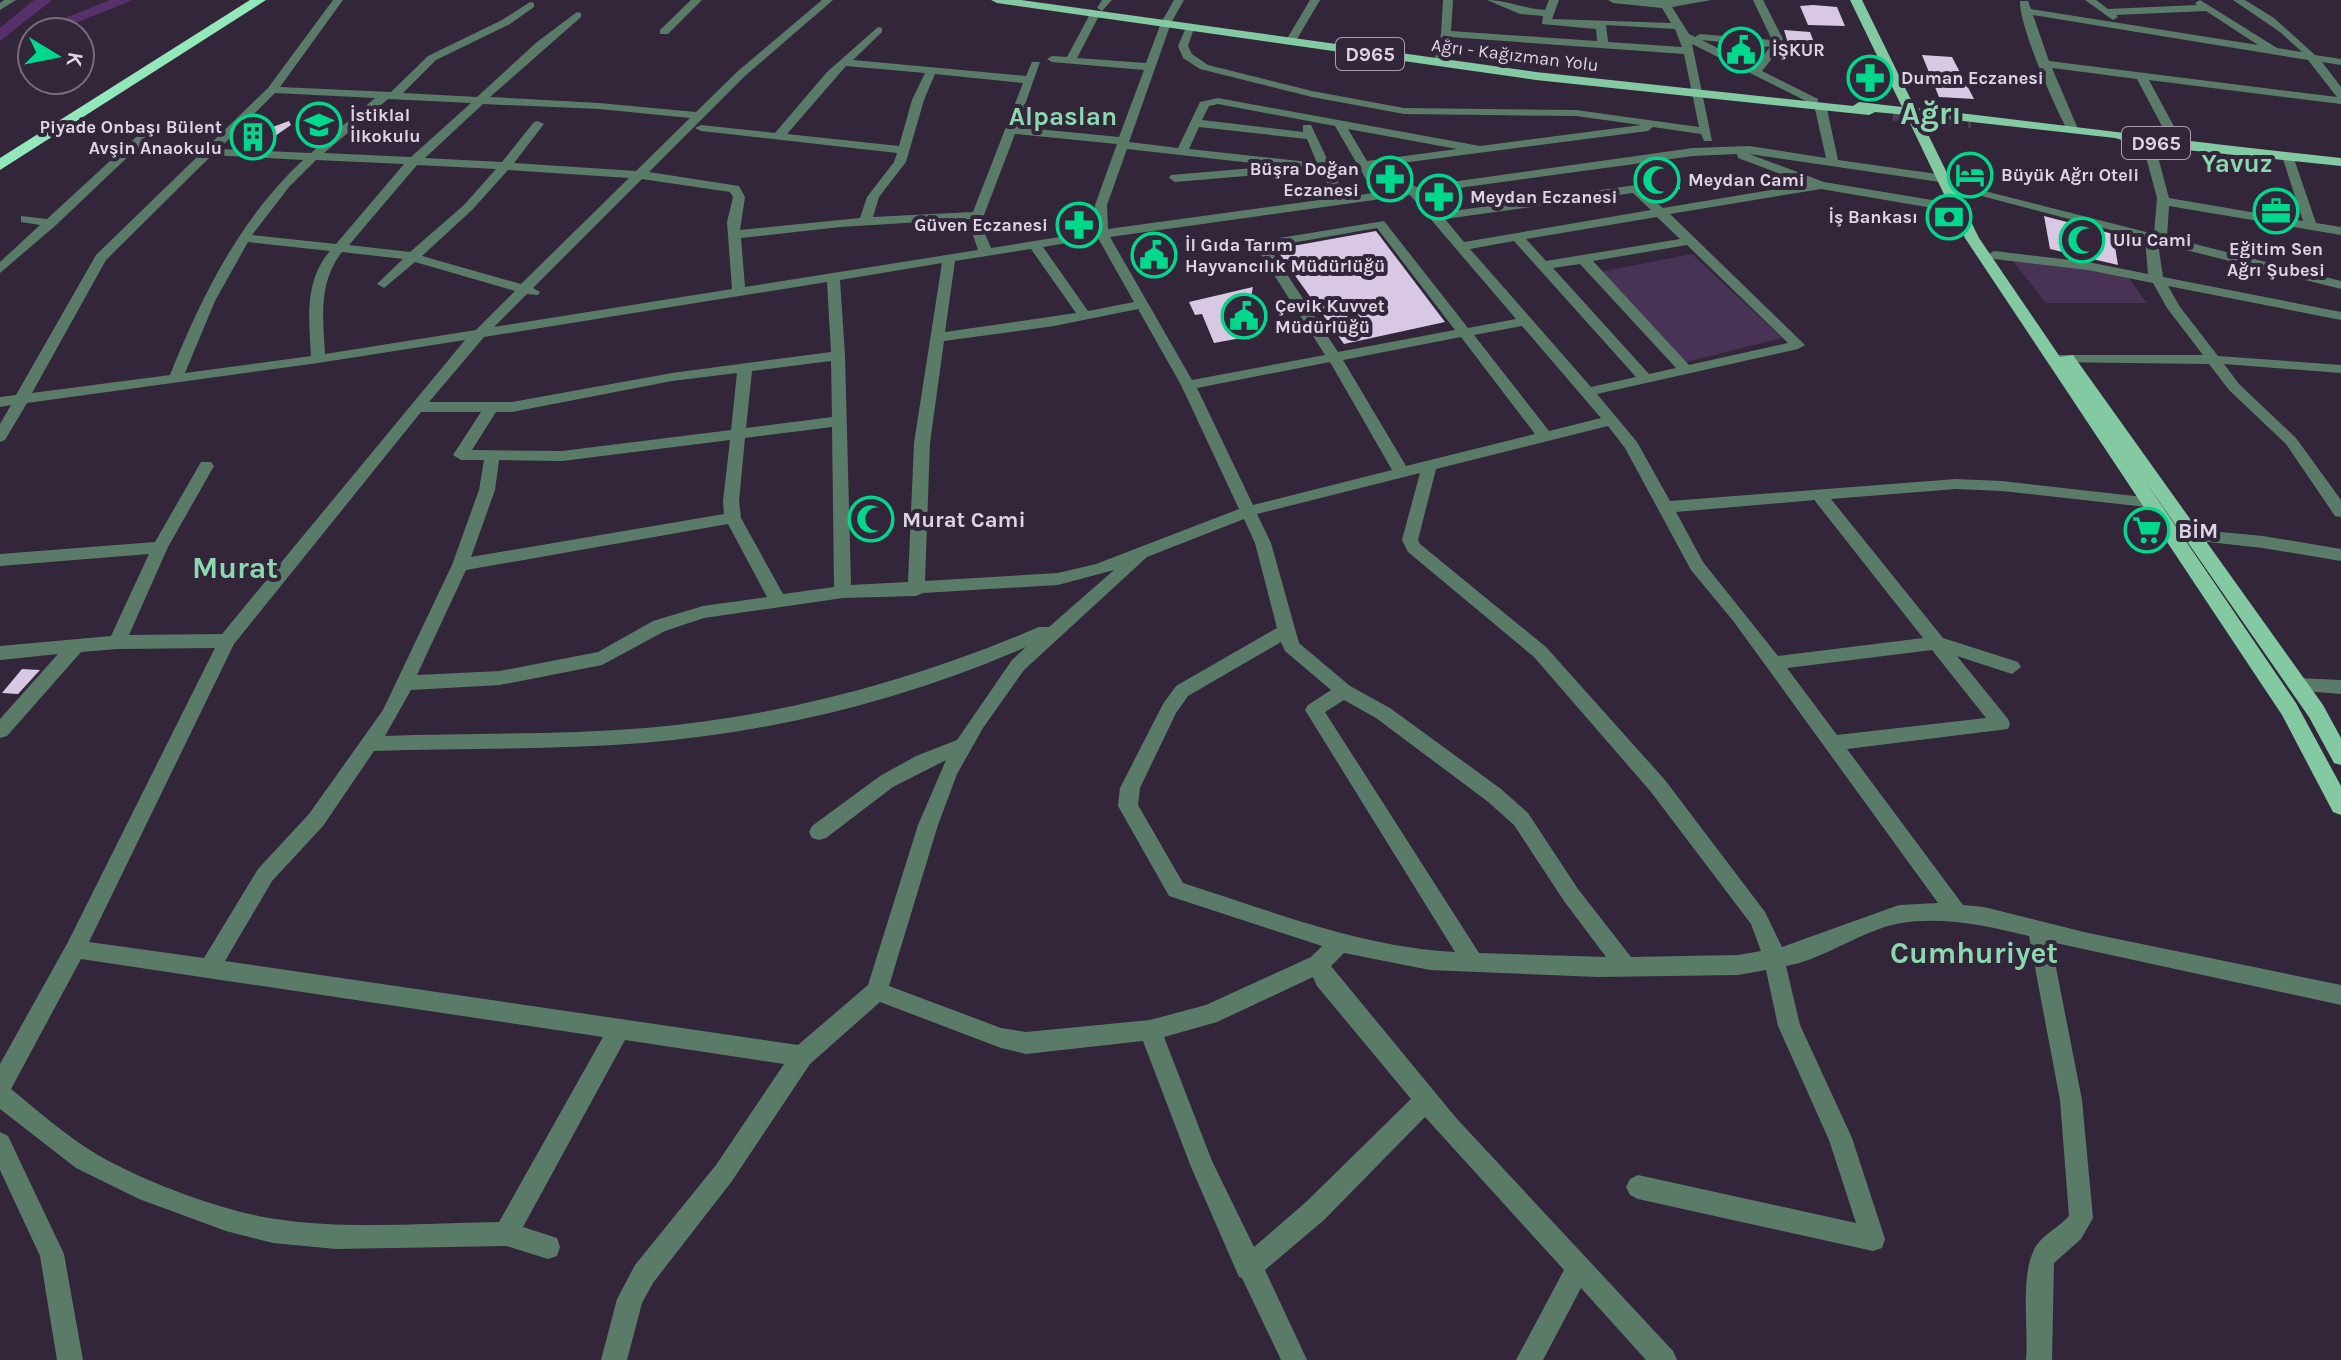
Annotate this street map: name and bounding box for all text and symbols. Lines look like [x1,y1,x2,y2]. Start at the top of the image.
north arrow [16,16,96,96]
public building icon: İŞKUR [1717,26,1765,74]
street label: Ağrı - Kağızman Yolu [1430,34,1600,76]
road number: D965 [1336,38,1404,70]
place label: İŞKUR [1772,39,1825,61]
text: K [61,50,89,69]
pharmacy icon: Duman Eczanesi [1846,54,1894,102]
place label: Duman Eczanesi [1901,67,2044,89]
district label: Ağrı [1900,95,1962,132]
school or university icon: İstiklal İlkokulu [295,101,343,149]
district label: Alpaslan [1009,101,1117,132]
place label: İstiklal İlkokulu [350,104,421,147]
building icon: Piyade Onbaşı Bülent Avşin Anaokulu [229,113,277,161]
place label: Piyade Onbaşı Bülent Avşin Anaokulu [40,116,222,159]
road number: D965 [2122,127,2190,159]
district label: Yavuz [2201,148,2273,179]
hotel icon: Büyük Ağrı Oteli [1946,151,1994,199]
pharmacy icon: Büşra Doğan Eczanesi [1366,155,1414,203]
mosque icon: Meydan Cami [1633,156,1681,204]
place label: Büşra Doğan Eczanesi [1250,158,1359,201]
place label: Büyük Ağrı Oteli [2001,164,2139,186]
place label: Meydan Cami [1688,169,1805,191]
pharmacy icon: Meydan Eczanesi [1415,173,1463,221]
place label: Meydan Eczanesi [1470,186,1617,208]
office icon: Eğitim Sen Ağrı Şubesi [2252,187,2300,235]
bank icon: İş Bankası [1925,193,1973,241]
pharmacy icon: Güven Eczanesi [1055,201,1103,249]
place label: İş Bankası [1828,206,1918,228]
place label: Güven Eczanesi [914,214,1048,236]
mosque icon: Ulu Cami [2058,216,2106,264]
place label: Ulu Cami [2113,229,2192,251]
public building icon: İl Gıda Tarım Hayvancılık Müdürlüğü [1130,231,1178,279]
place label: İl Gıda Tarım Hayvancılık Müdürlüğü [1185,234,1385,277]
place label: Eğitim Sen Ağrı Şubesi [2227,238,2325,281]
public building icon: Çevik Kuvvet Müdürlüğü [1220,292,1268,340]
place label: Çevik Kuvvet Müdürlüğü [1275,295,1385,338]
mosque icon: Murat Cami [847,495,895,543]
supermarket icon: BİM [2123,506,2171,554]
place label: Murat Cami [902,507,1026,533]
place label: BİM [2178,518,2218,544]
district label: Murat [192,550,278,586]
district label: Cumhuriyet [1890,935,2058,971]

